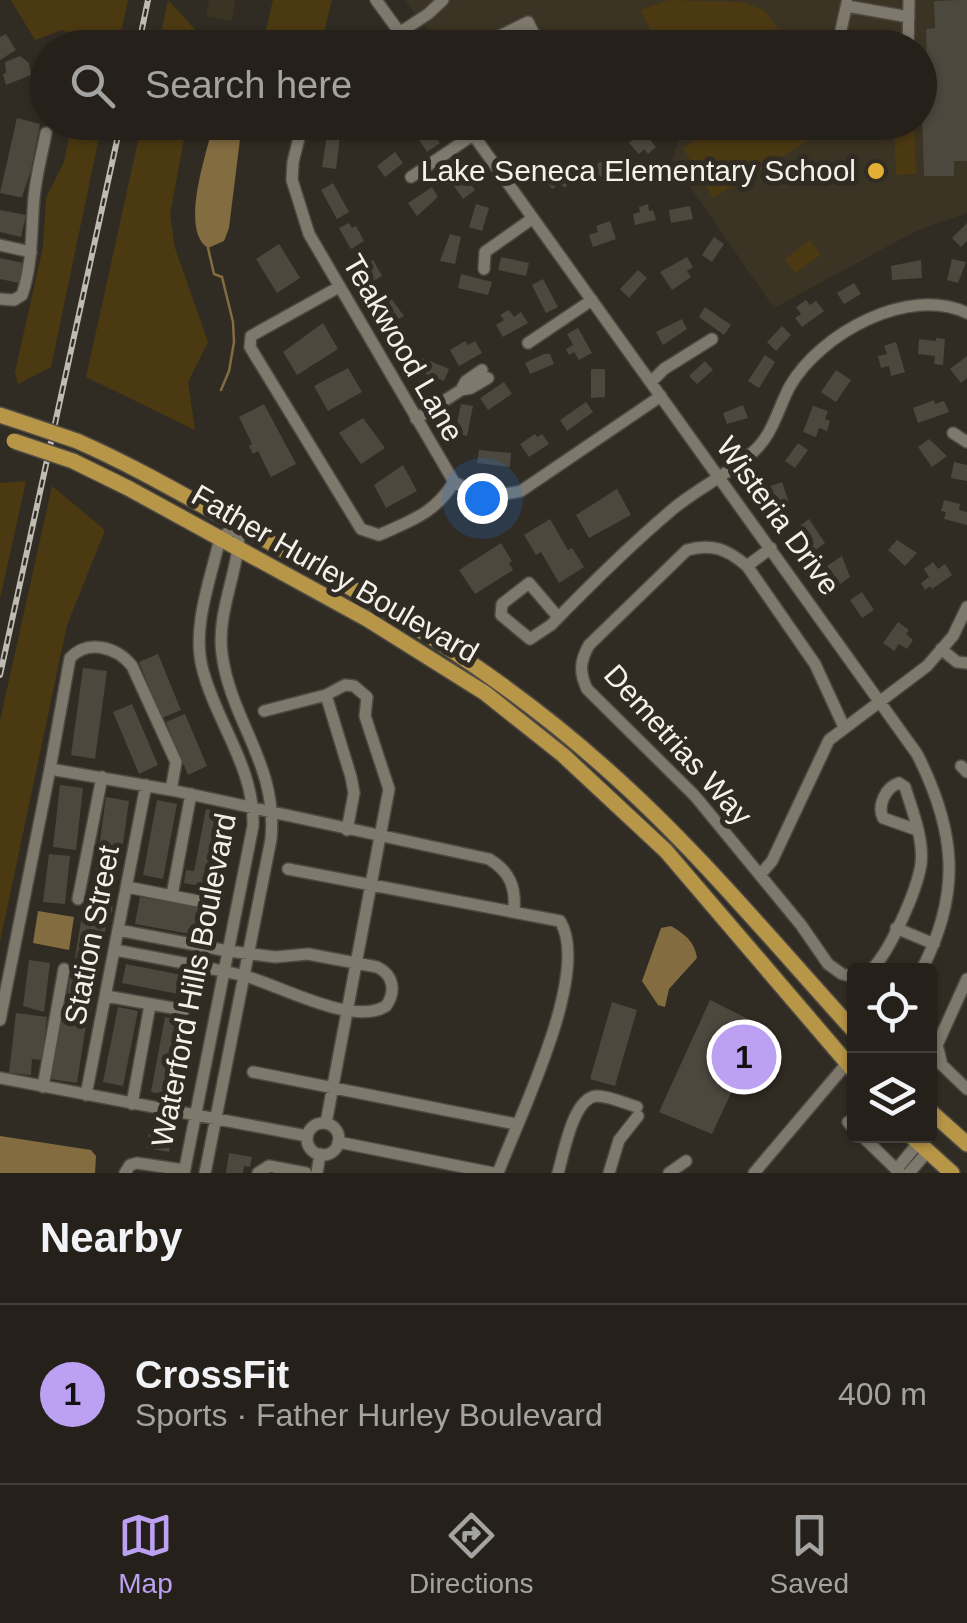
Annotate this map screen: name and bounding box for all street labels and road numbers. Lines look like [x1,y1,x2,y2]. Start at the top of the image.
street label: Teakwood Lane [337,248,470,447]
street label: Wisteria Drive [710,430,847,601]
street label: Father Hurley Boulevard [186,478,484,669]
street label: Demetrias Way [598,658,759,831]
street label: Waterford Hills Boulevard [145,810,242,1149]
street label: Station Street [58,842,125,1027]

